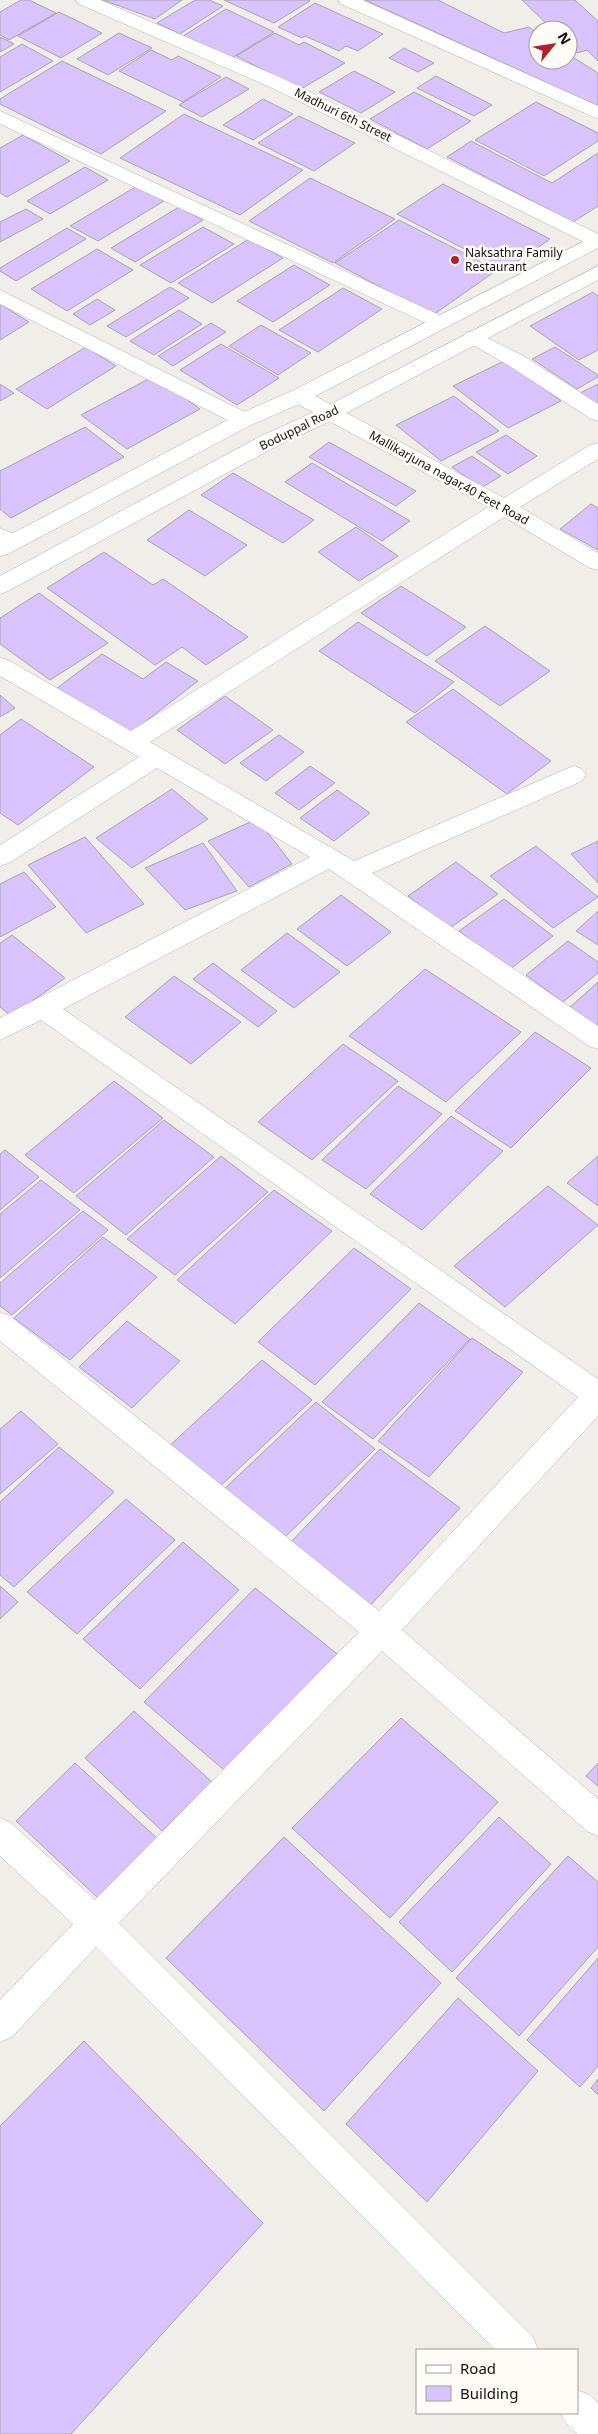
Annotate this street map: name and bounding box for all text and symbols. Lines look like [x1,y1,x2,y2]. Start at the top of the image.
north arrow [528,20,578,70]
text: N [554,29,576,48]
street label: Madhuri 6th Street [292,84,395,146]
place label: Naksathra Family Restaurant [465,244,563,275]
marker: Naksathra Family Restaurant [449,254,461,266]
street label: Boduppal Road [256,401,341,454]
street label: Mallikarjuna nagar,40 Feet Road [366,426,532,529]
legend [416,2349,578,2414]
text: Road [460,2358,496,2378]
text: Building [460,2383,518,2403]

